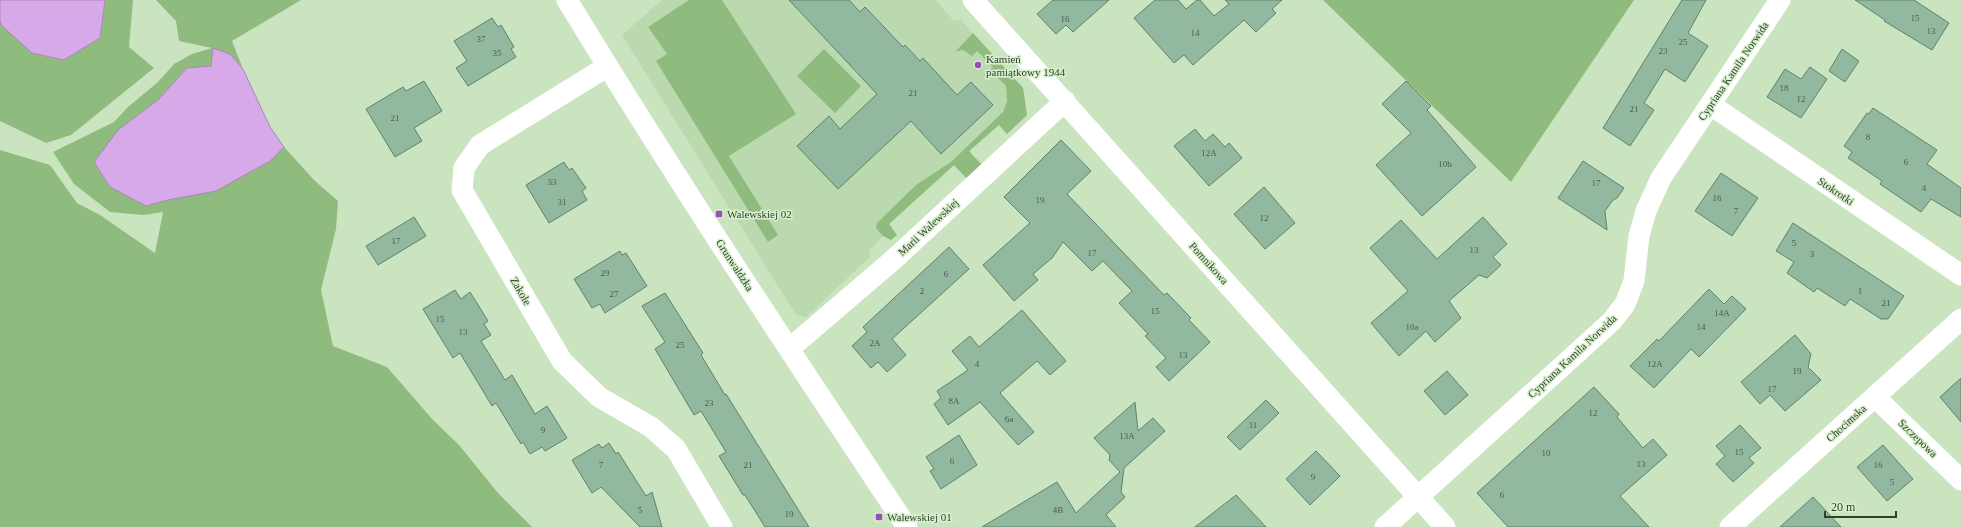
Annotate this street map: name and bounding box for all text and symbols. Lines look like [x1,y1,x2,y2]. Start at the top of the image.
house number: 15 [1911,13,1920,23]
house number: 16 [1061,14,1070,24]
street label: Cypriana Kamila Norwida [1695,19,1771,123]
house number: 13 [1927,26,1936,36]
house number: 14 [1191,28,1200,38]
house number: 37 [477,34,486,44]
house number: 25 [1679,37,1688,47]
house number: 23 [1659,46,1668,56]
house number: 35 [493,48,502,58]
place label: Kamień pamiątkowy 1944 [986,53,1066,78]
marker: Kamień pamiątkowy 1944 [973,60,983,70]
house number: 18 [1780,83,1789,93]
house number: 21 [909,88,918,98]
house number: 12 [1797,94,1806,104]
house number: 21 [1630,104,1639,114]
house number: 21 [391,113,400,123]
house number: 8 [1866,132,1871,142]
house number: 12A [1201,148,1217,158]
house number: 6 [1904,157,1909,167]
house number: 10b [1438,159,1452,169]
street label: Stokrotki [1816,175,1856,207]
house number: 33 [548,177,557,187]
house number: 17 [1592,178,1601,188]
house number: 4 [1922,183,1927,193]
house number: 16 [1713,193,1722,203]
house number: 19 [1036,195,1045,205]
street label: Marii Walewskiej [895,196,961,258]
house number: 31 [558,197,567,207]
house number: 7 [1734,206,1739,216]
place label: Walewskiej 02 [727,208,792,220]
marker: Walewskiej 02 [714,209,724,219]
house number: 12 [1260,213,1269,223]
house number: 17 [392,236,401,246]
street label: Grunwaldzka [714,237,756,293]
house number: 5 [1792,238,1797,248]
street label: Pomnikowa [1187,239,1231,287]
house number: 13 [1470,245,1479,255]
house number: 17 [1088,248,1097,258]
house number: 3 [1810,249,1815,259]
house number: 29 [601,268,610,278]
house number: 6 [944,269,949,279]
street label: Zakole [508,275,534,307]
house number: 2 [920,286,924,296]
house number: 1 [1858,286,1862,296]
house number: 27 [610,289,619,299]
house number: 21 [1882,298,1891,308]
house number: 15 [1151,306,1160,316]
house number: 14A [1714,308,1730,318]
street label: Cypriana Kamila Norwida [1525,312,1619,400]
house number: 15 [436,314,445,324]
house number: 10a [1406,322,1419,332]
house number: 14 [1697,322,1706,332]
house number: 13 [459,327,468,337]
house number: 2A [870,338,881,348]
house number: 25 [676,340,685,350]
house number: 13 [1179,350,1188,360]
house number: 4 [975,359,980,369]
house number: 12A [1647,359,1663,369]
house number: 19 [1793,366,1802,376]
house number: 17 [1768,384,1777,394]
house number: 8A [949,396,960,406]
house number: 23 [705,398,714,408]
street label: Chocimska [1824,402,1868,444]
house number: 12 [1589,408,1598,418]
house number: 6a [1005,414,1013,424]
street label: Szczepowa [1896,416,1940,460]
house number: 11 [1249,420,1257,430]
house number: 9 [541,425,546,435]
house number: 13A [1119,431,1135,441]
house number: 15 [1735,447,1744,457]
house number: 10 [1542,448,1551,458]
house number: 6 [950,456,955,466]
house number: 13 [1637,459,1646,469]
house number: 7 [599,460,604,470]
house number: 21 [744,460,753,470]
house number: 16 [1874,460,1883,470]
house number: 9 [1311,472,1316,482]
house number: 5 [1890,477,1895,487]
house number: 6 [1500,490,1505,500]
scale bar [1825,493,1896,519]
text: 20 m [1831,500,1856,514]
house number: 5 [638,505,643,515]
house number: 4B [1053,505,1063,515]
house number: 19 [785,509,794,519]
place label: Walewskiej 01 [887,511,952,523]
marker: Walewskiej 01 [874,512,884,522]

